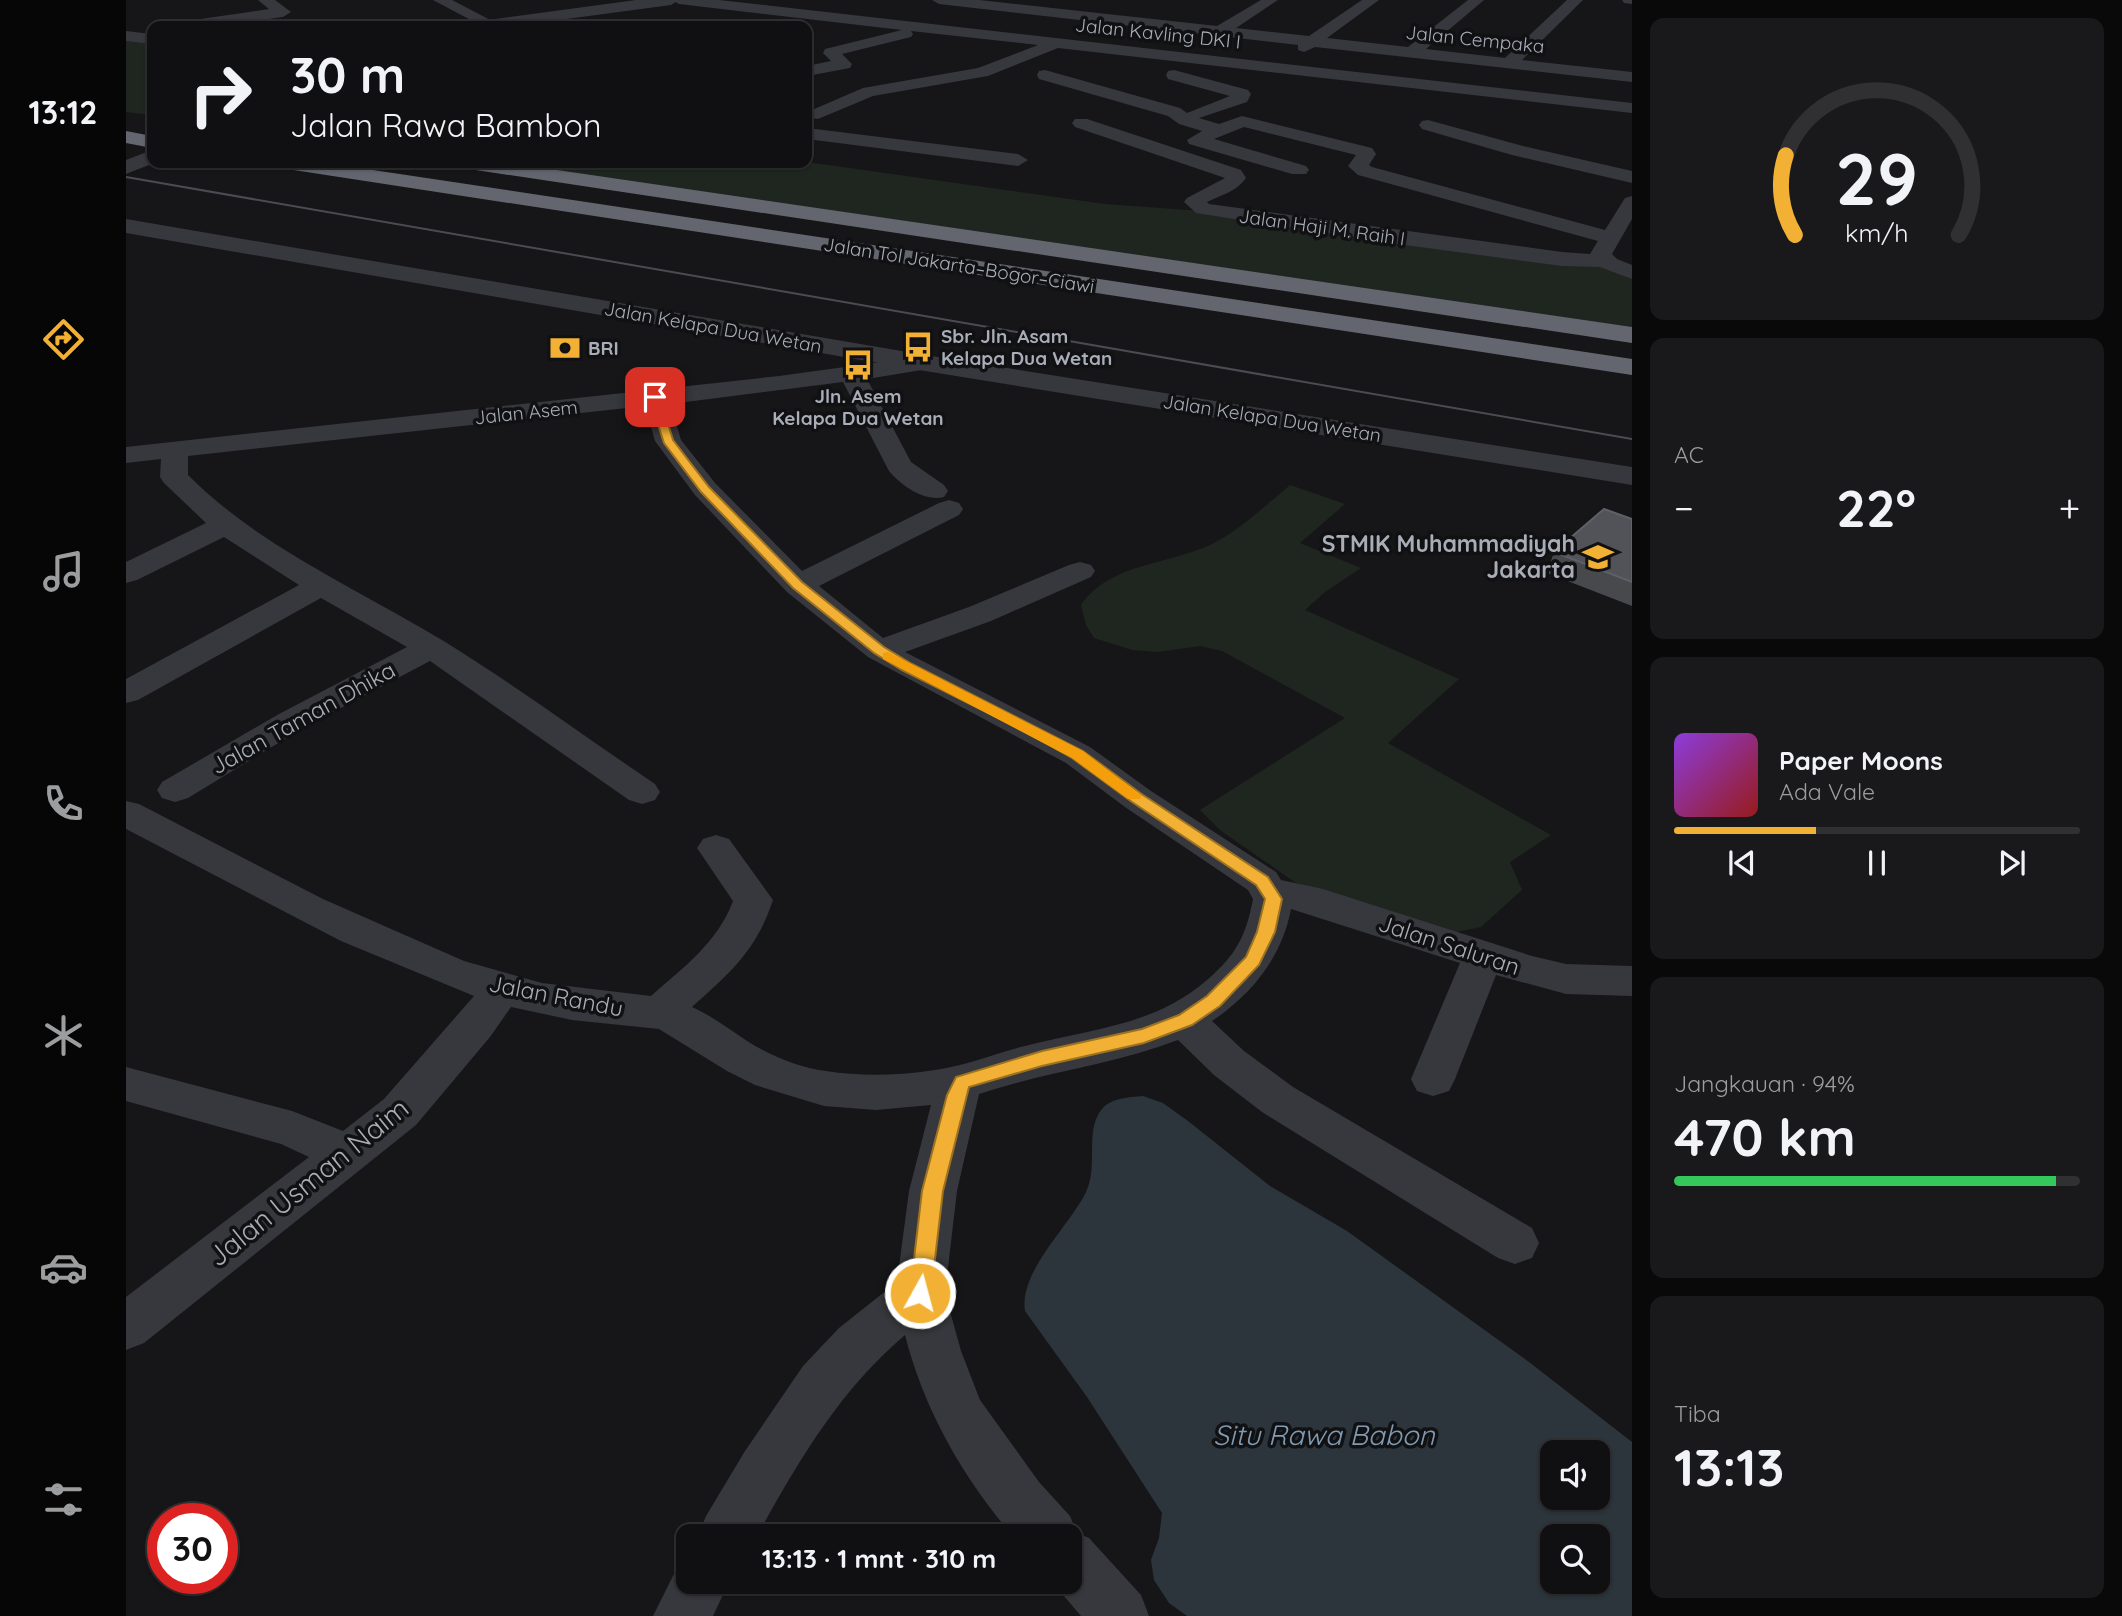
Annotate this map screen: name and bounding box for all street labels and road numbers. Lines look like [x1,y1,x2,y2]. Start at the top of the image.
street label: Jalan Kavling DKI I [1074,12,1242,54]
street label: Jalan Cempaka [1404,20,1546,58]
street label: Jalan Haji M. Raih I [1237,203,1407,251]
street label: Jalan Tol Jakarta–Bogor–Ciawi [822,232,1096,298]
street label: Jalan Kelapa Dua Wetan [602,296,824,358]
street label: Jalan Kelapa Dua Wetan [1161,389,1383,447]
street label: Jalan Asem [473,395,579,429]
street label: Jalan Taman Dhika [205,655,400,780]
street label: Jalan Saluran [1375,908,1523,981]
street label: Jalan Randu [487,968,626,1023]
street label: Jalan Usman Naim [200,1090,415,1273]

